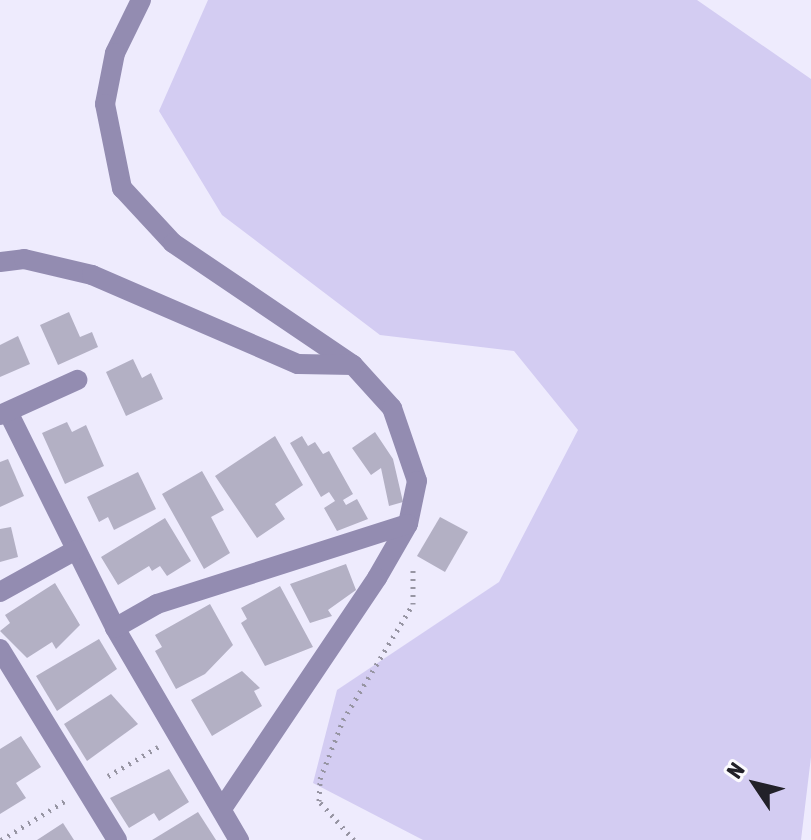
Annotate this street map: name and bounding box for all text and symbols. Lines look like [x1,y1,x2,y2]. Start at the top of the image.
north arrow [715,744,795,824]
text: N [721,757,750,783]

